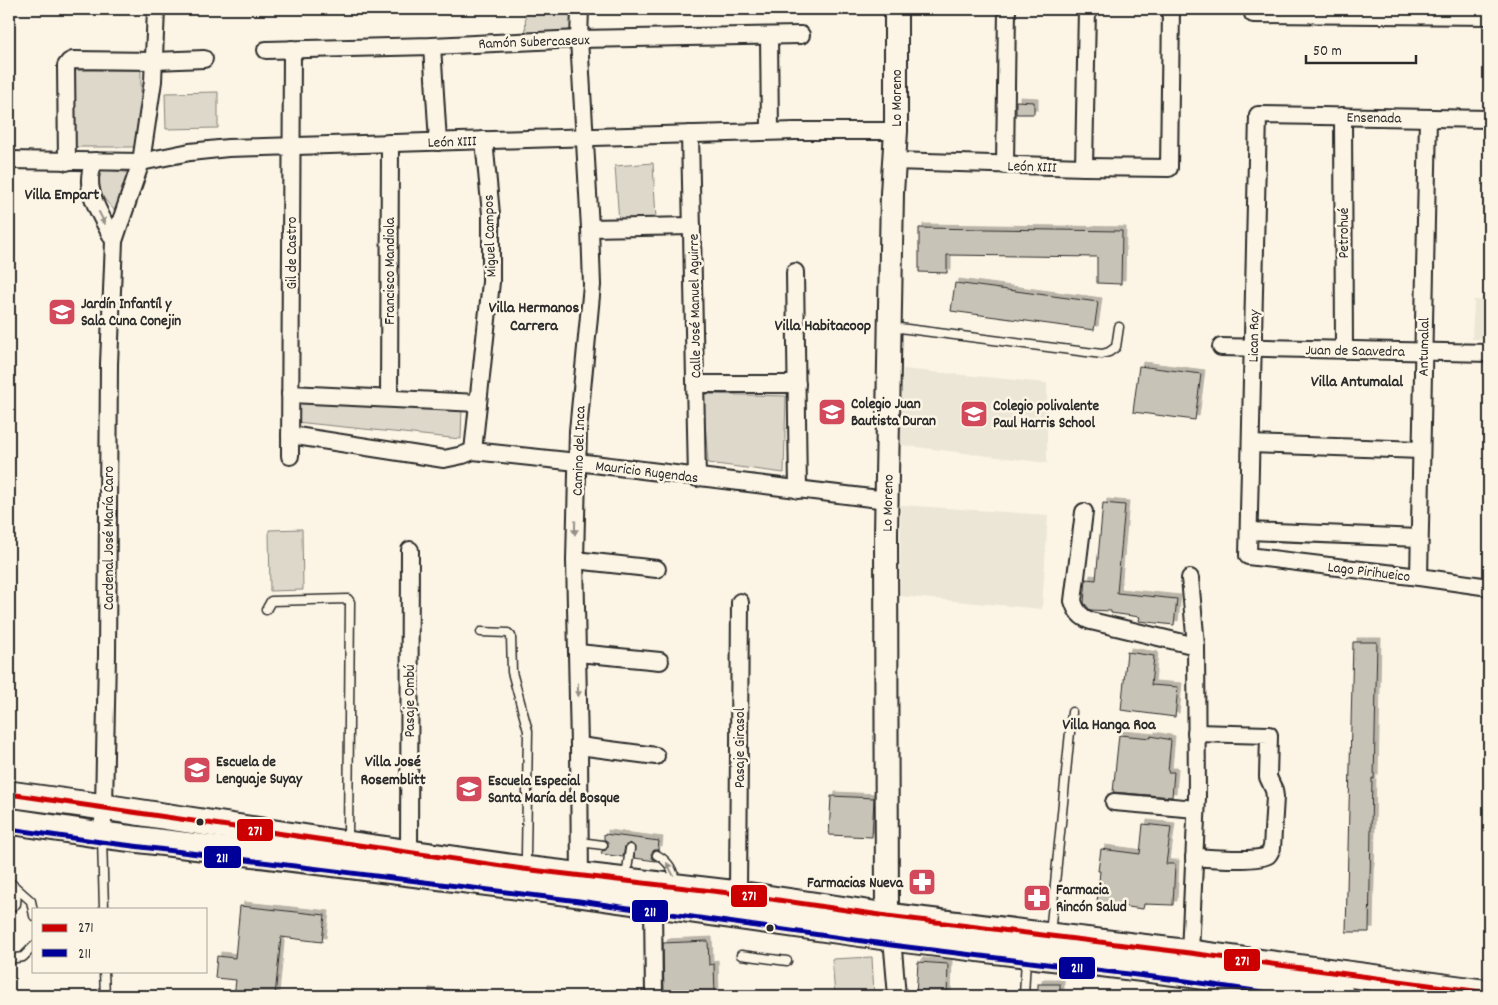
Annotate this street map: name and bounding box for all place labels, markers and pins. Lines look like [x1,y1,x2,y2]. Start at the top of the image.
place label: Jardín Infantíl y Sala Cuna Conejin [81,294,181,333]
school or university icon: Jardín Infantíl y Sala Cuna Conejin [47,297,77,327]
place label: Colegio Juan Bautista Duran [851,394,936,433]
place label: Colegio polivalente Paul Harris School [993,396,1100,435]
school or university icon: Colegio Juan Bautista Duran [817,397,847,427]
school or university icon: Colegio polivalente Paul Harris School [959,399,989,429]
place label: Escuela de Lenguaje Suyay [216,752,303,791]
school or university icon: Escuela de Lenguaje Suyay [182,755,212,785]
place label: Escuela Especial Santa María del Bosque [488,771,620,810]
school or university icon: Escuela Especial Santa María del Bosque [454,774,484,804]
unlabelled marker [195,817,205,827]
pharmacy icon: Farmacias Nueva [907,867,937,897]
place label: Farmacias Nueva [807,873,904,895]
place label: Farmacia Rincón Salud [1056,880,1127,919]
pharmacy icon: Farmacia Rincón Salud [1022,883,1052,913]
unlabelled marker [765,923,775,933]

